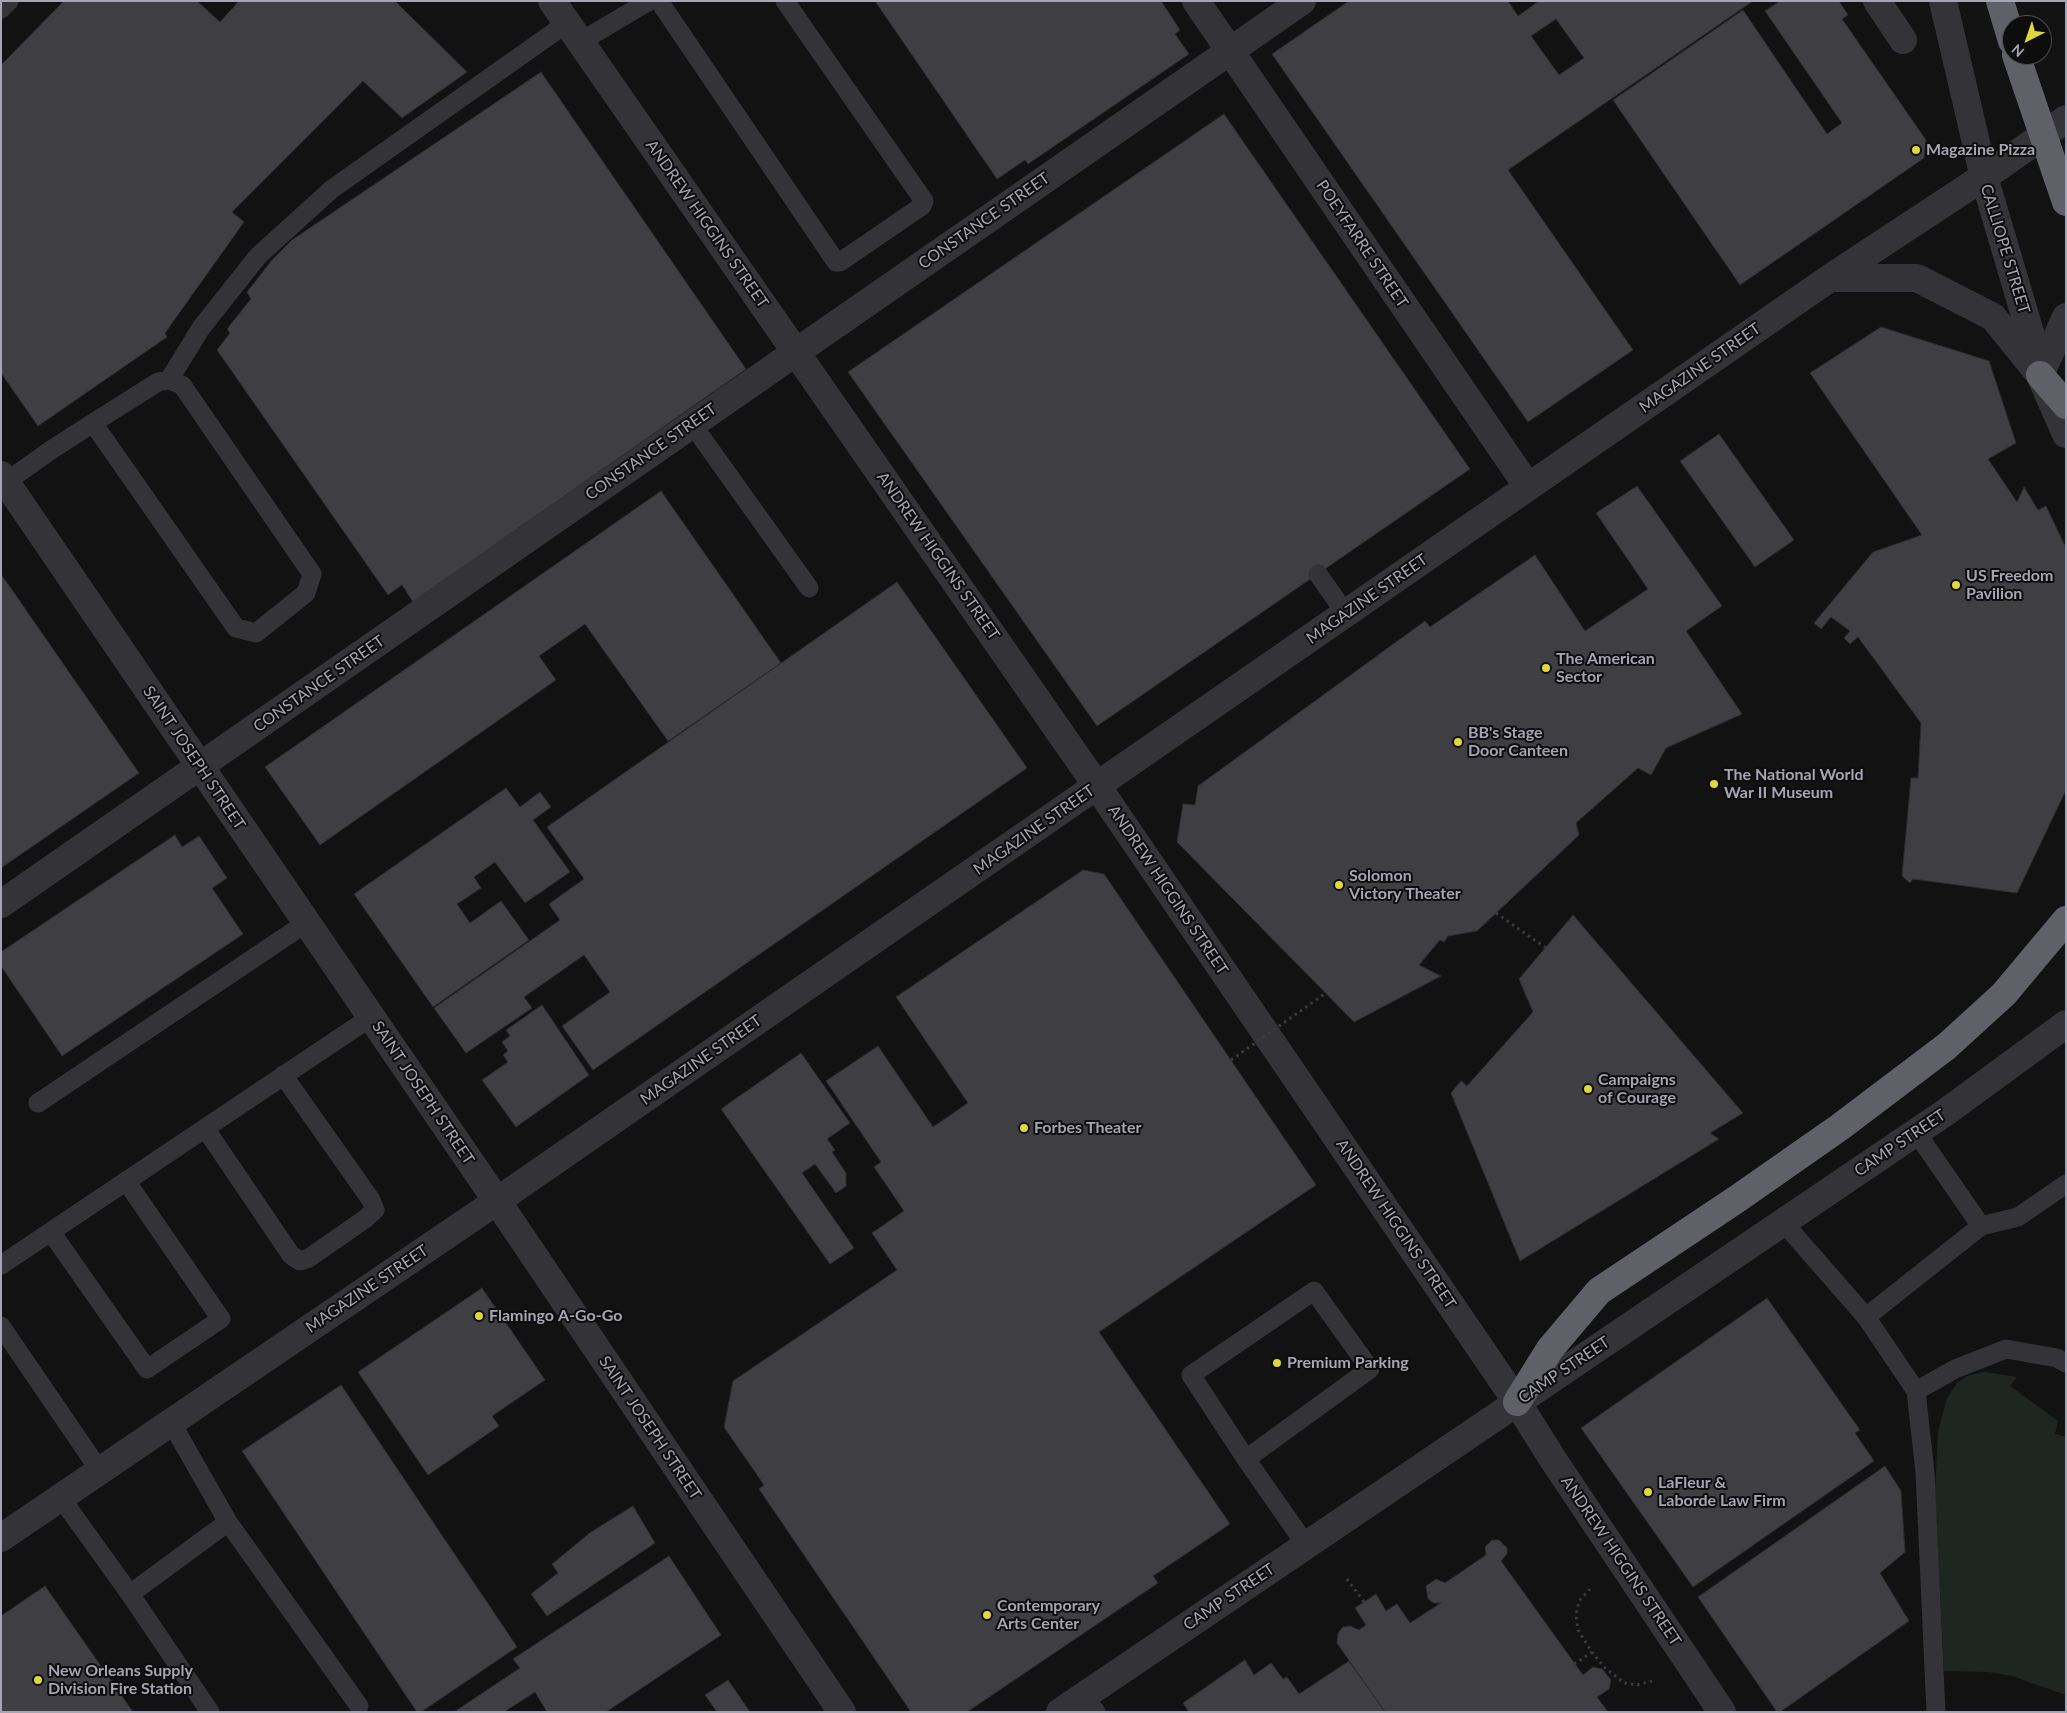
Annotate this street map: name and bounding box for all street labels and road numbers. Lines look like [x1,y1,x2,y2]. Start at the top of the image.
street label: ANDREW HIGGINS STREET [642,136,772,312]
street label: CONSTANCE STREET [915,168,1053,274]
street label: POEYFARRE STREET [1312,176,1412,312]
street label: CALLIOPE STREET [1976,182,2034,316]
street label: MAGAZINE STREET [1636,319,1764,417]
street label: CONSTANCE STREET [582,399,720,505]
street label: ANDREW HIGGINS STREET [873,468,1003,644]
street label: MAGAZINE STREET [1303,550,1431,648]
street label: CONSTANCE STREET [250,631,388,737]
street label: SAINT JOSEPH STREET [139,683,249,833]
street label: MAGAZINE STREET [970,781,1098,879]
street label: ANDREW HIGGINS STREET [1104,801,1232,979]
street label: MAGAZINE STREET [637,1011,765,1109]
street label: SAINT JOSEPH STREET [368,1018,478,1168]
street label: CAMP STREET [1851,1105,1949,1181]
street label: ANDREW HIGGINS STREET [1332,1135,1460,1313]
street label: MAGAZINE STREET [302,1241,432,1337]
street label: CAMP STREET [1515,1332,1613,1408]
street label: SAINT JOSEPH STREET [595,1353,705,1503]
street label: ANDREW HIGGINS STREET [1557,1472,1685,1650]
street label: CAMP STREET [1180,1559,1278,1635]

